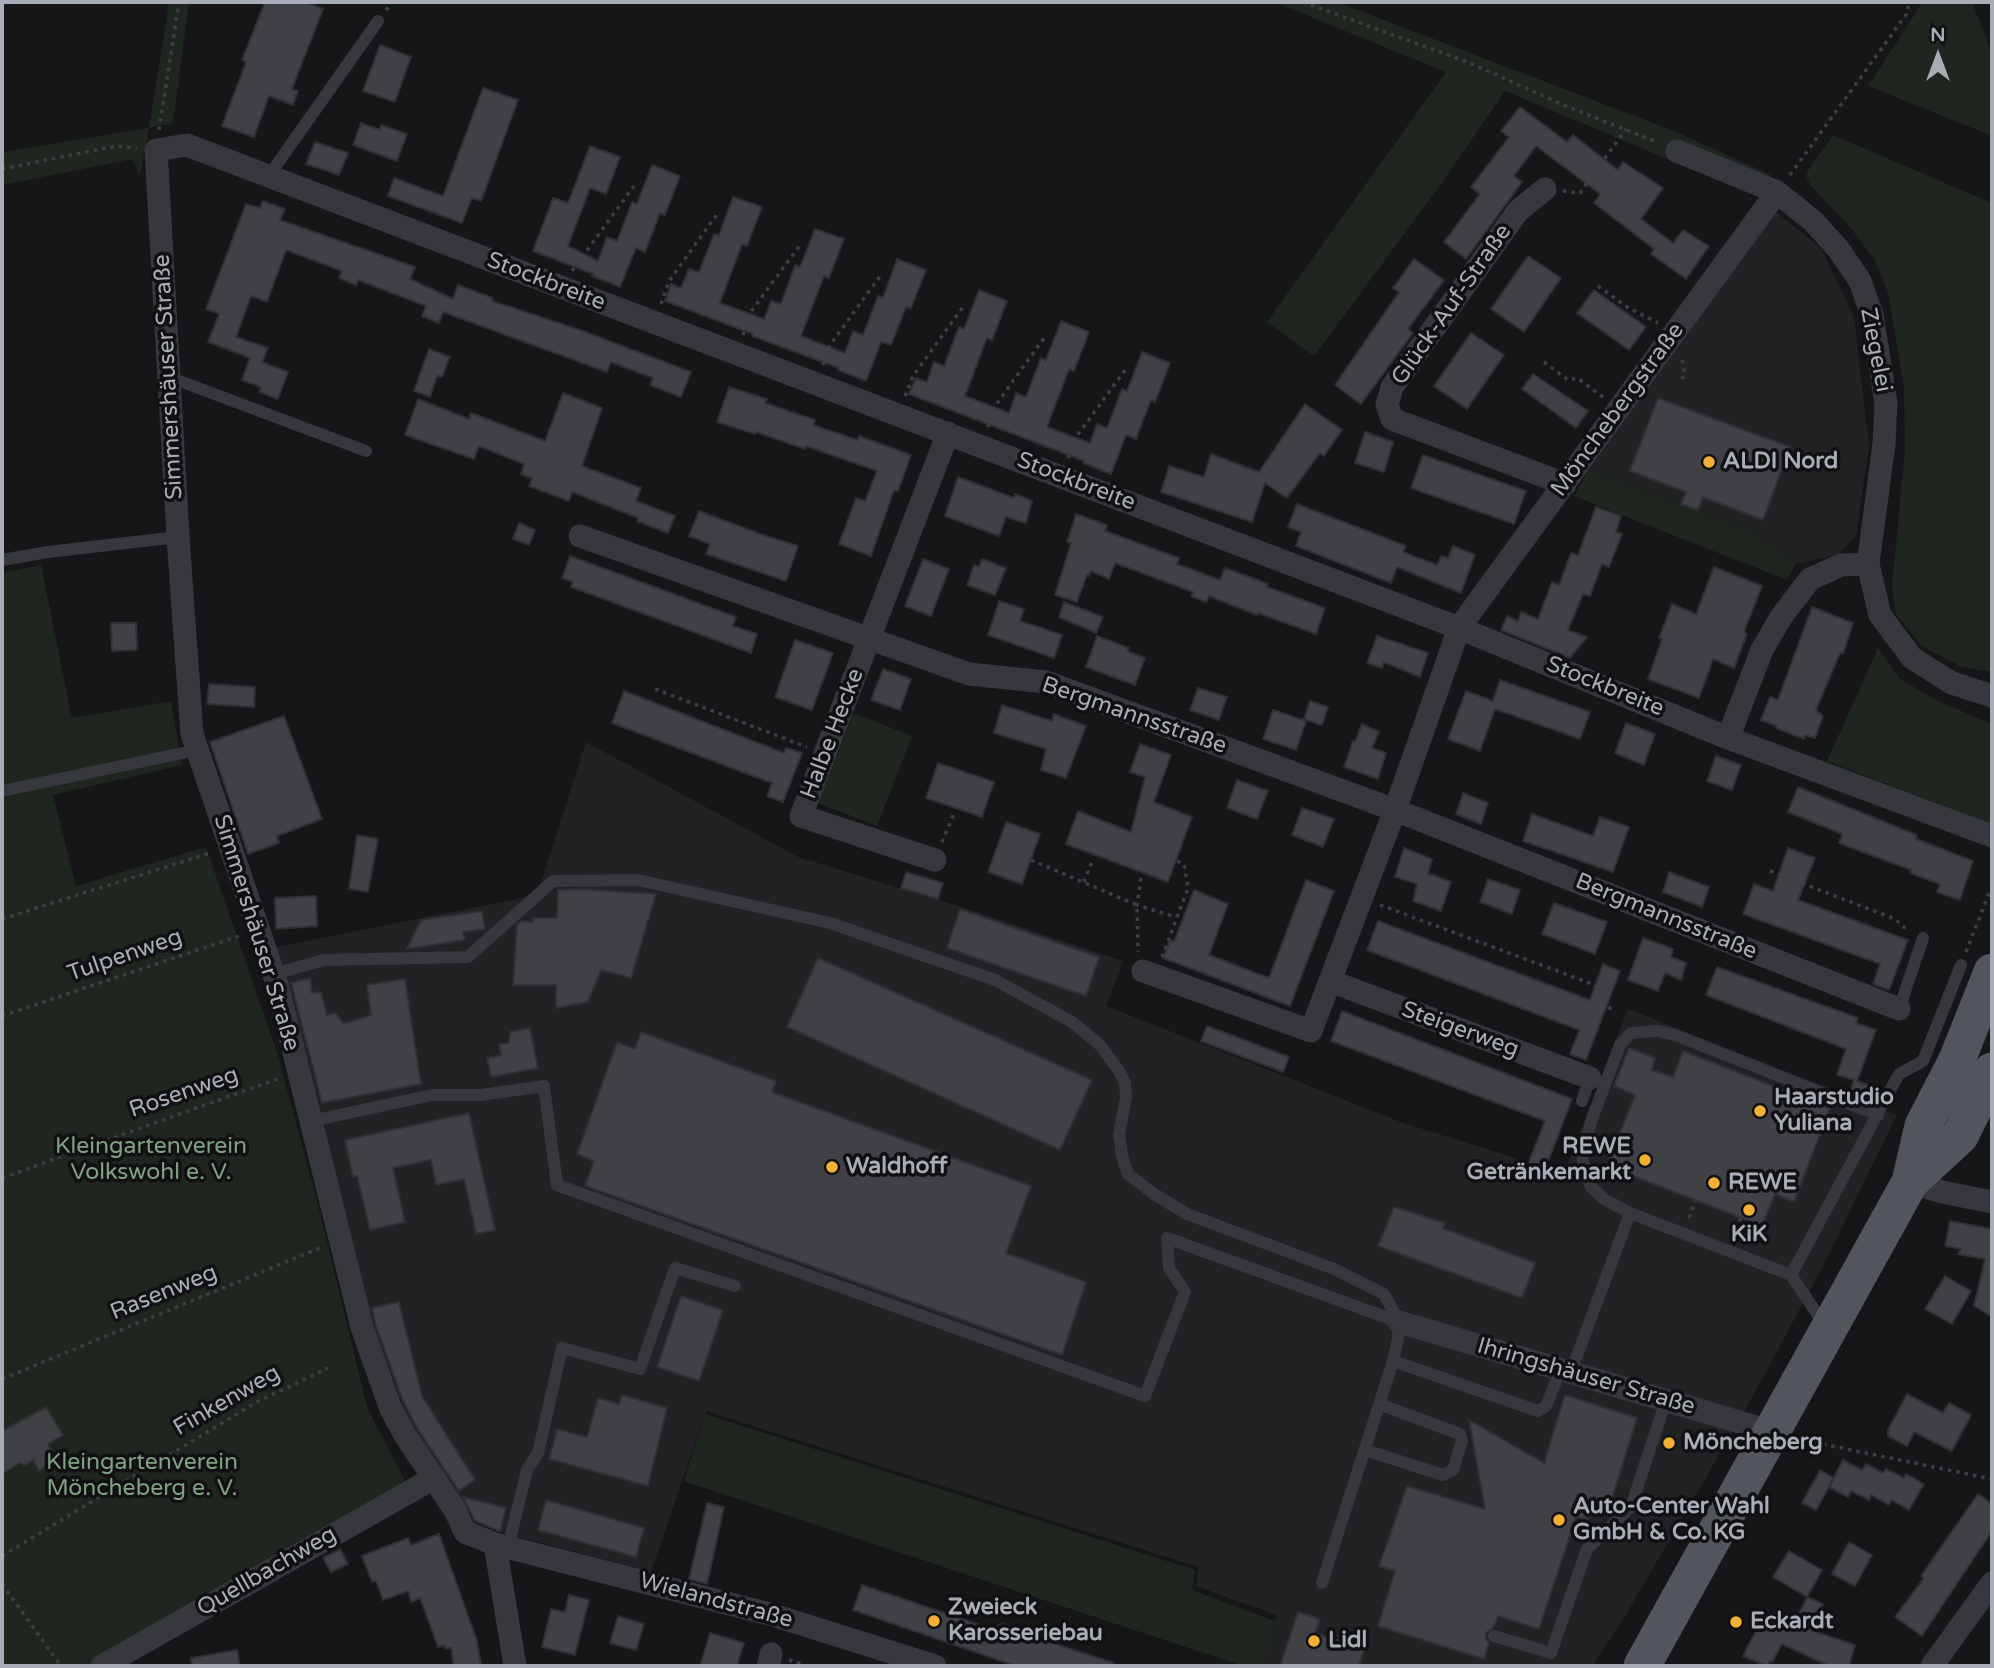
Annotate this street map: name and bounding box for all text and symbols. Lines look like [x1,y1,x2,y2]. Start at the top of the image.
north arrow [1903,21,1973,91]
text: N [1930,24,1946,46]
street label: Glück-Auf-Straße [1386,219,1518,391]
street label: Stockbreite [483,247,609,317]
street label: Simmershäuser Straße [149,254,189,500]
street label: Ziegelei [1853,305,1897,395]
street label: Mönchebergstraße [1546,318,1690,502]
street label: Stockbreite [1013,447,1139,517]
place label: ALDI Nord [1723,448,1838,476]
marker: ALDI Nord [1701,454,1717,470]
street label: Stockbreite [1542,651,1668,723]
street label: Halbe Hecke [796,665,870,803]
street label: Bergmannsstraße [1038,671,1230,761]
street label: Simmershäuser Straße [207,812,305,1054]
street label: Bergmannsstraße [1571,868,1761,966]
street label: Tulpenweg [64,924,186,988]
street label: Steigerweg [1398,996,1522,1064]
street label: Rosenweg [126,1061,242,1125]
place label: Haarstudio Yuliana [1774,1084,1894,1138]
marker: Haarstudio Yuliana [1752,1103,1768,1119]
park label: Kleingartenverein Volkswohl e. V. [55,1133,247,1187]
place label: REWE Getränkemarkt [1467,1133,1631,1187]
marker: REWE Getränkemarkt [1637,1152,1653,1168]
place label: Waldhoff [846,1153,947,1181]
marker: Waldhoff [824,1159,840,1175]
place label: REWE [1728,1169,1797,1197]
marker: REWE [1706,1175,1722,1191]
marker: KiK [1741,1202,1757,1218]
place label: KiK [1731,1221,1767,1249]
street label: Rasenweg [107,1259,221,1327]
street label: Ihringshäuser Straße [1474,1333,1698,1421]
street label: Finkenweg [169,1359,285,1443]
place label: Möncheberg [1683,1429,1823,1457]
marker: Möncheberg [1661,1435,1677,1451]
park label: Kleingartenverein Möncheberg e. V. [46,1449,238,1503]
place label: Auto-Center Wahl GmbH & Co. KG [1573,1493,1770,1547]
marker: Auto-Center Wahl GmbH & Co. KG [1551,1512,1567,1528]
street label: Quellbachweg [193,1521,341,1623]
street label: Wielandstraße [636,1567,796,1635]
place label: Zweieck Karosseriebau [948,1594,1103,1648]
place label: Eckardt [1750,1608,1834,1636]
marker: Zweieck Karosseriebau [926,1613,942,1629]
marker: Eckardt [1728,1614,1744,1630]
place label: Lidl [1328,1627,1367,1655]
marker: Lidl [1306,1633,1322,1649]

